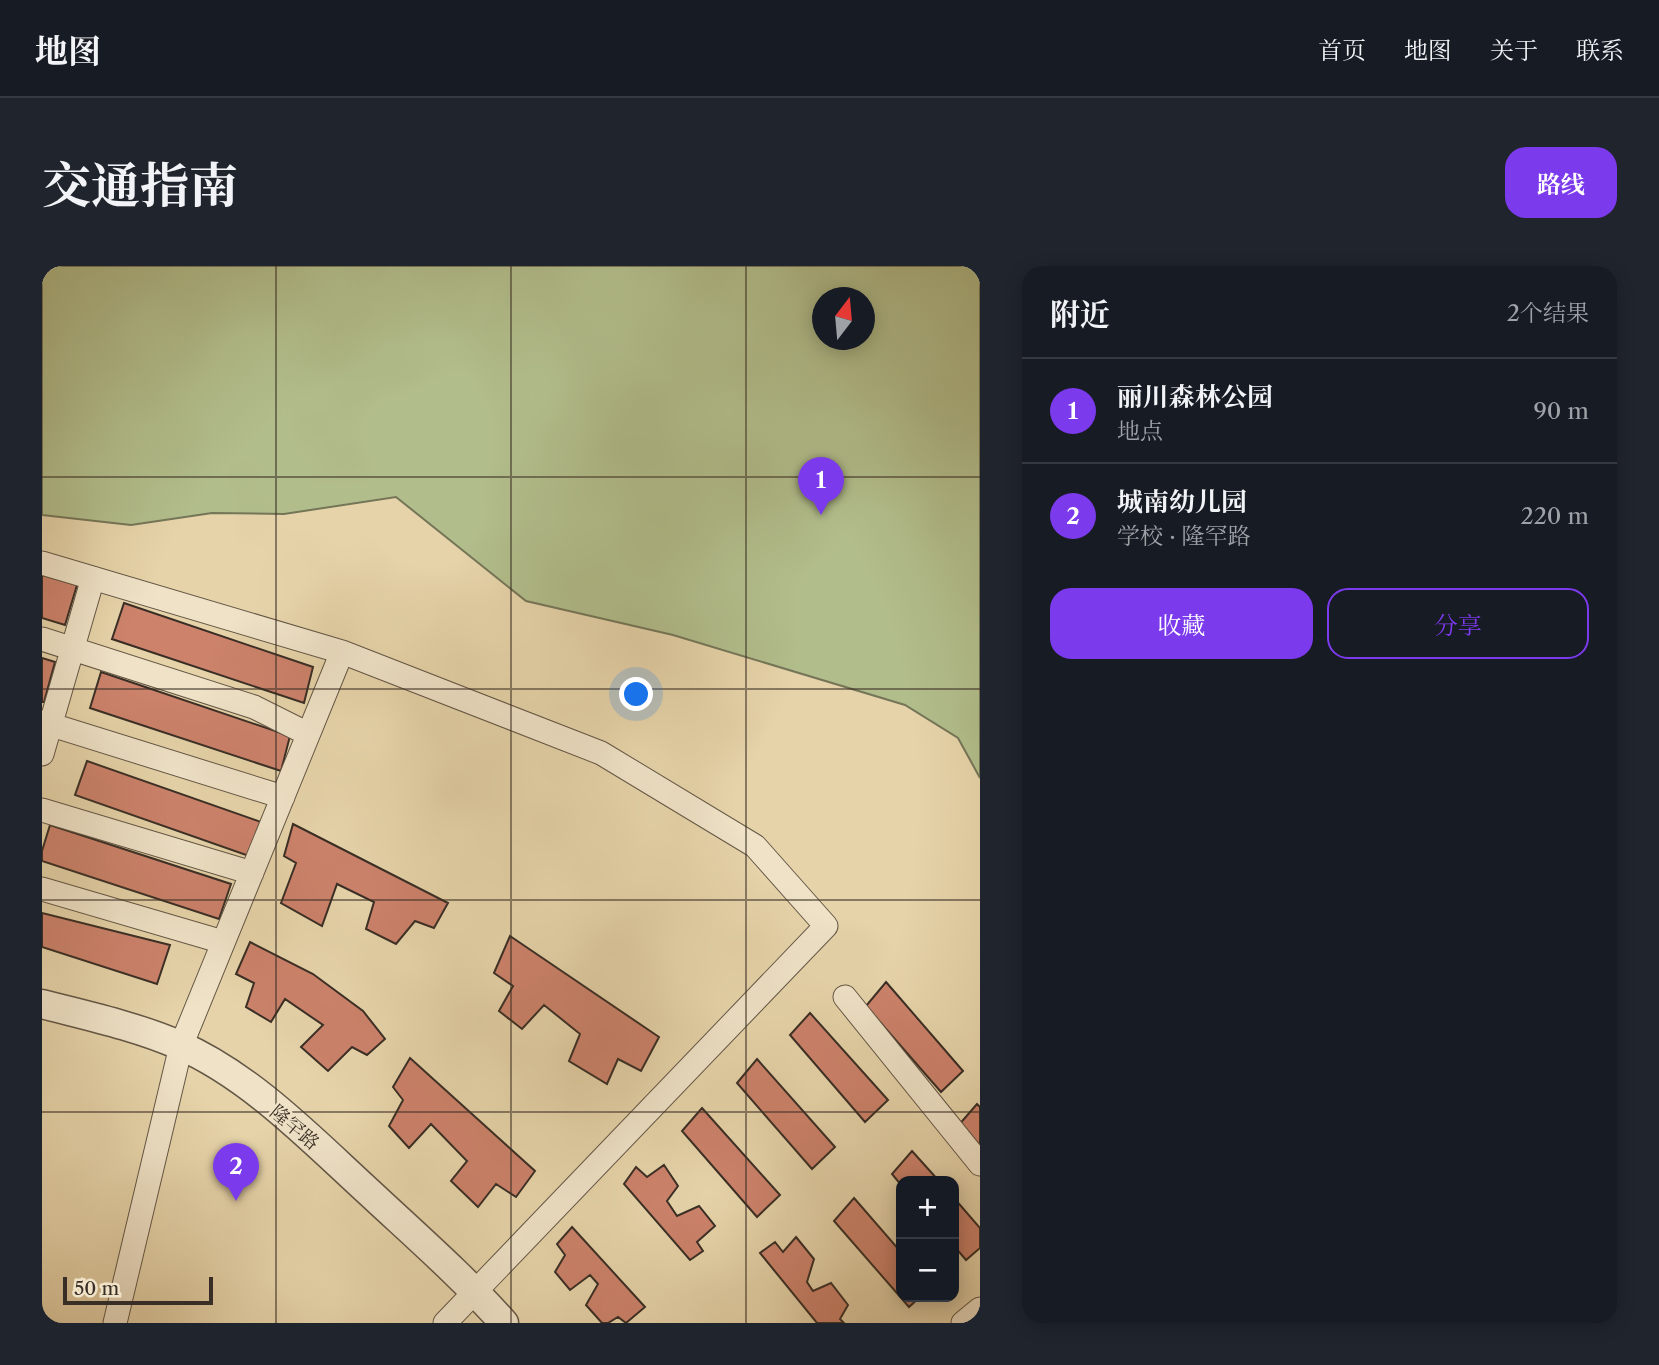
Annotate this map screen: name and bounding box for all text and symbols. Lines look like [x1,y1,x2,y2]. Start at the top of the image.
text: 地图 [35,31,101,72]
text: 首页 [1318,36,1366,65]
text: 地图 [1404,36,1452,65]
text: 关于 [1490,36,1538,65]
text: 联系 [1576,36,1624,65]
button: 路线 [1505,147,1617,218]
text: 交通指南 [42,155,238,216]
north arrow [812,287,875,350]
text: 附近 [1050,296,1110,333]
text: 2个结果 [1507,299,1589,327]
text: 丽川森林公园 [1117,381,1273,413]
text: 1 [1068,397,1078,425]
text: 90 m [1533,397,1589,425]
text: 地点 [1117,417,1163,445]
pin: 1 [798,457,844,515]
text: 城南幼儿园 [1117,486,1247,518]
text: 2 [1066,502,1080,530]
text: 220 m [1520,502,1589,530]
text: 学校 · 隆罕路 [1117,522,1251,550]
button: 收藏 [1050,588,1313,659]
button: 分享 [1327,588,1589,659]
your location [619,677,653,711]
street label: 隆罕路 [265,1100,324,1155]
pin: 2 [213,1143,259,1201]
map controls [896,1176,959,1302]
button: + [896,1176,959,1239]
button: − [896,1239,959,1302]
scale bar [63,1274,214,1306]
text: 50 m [74,1277,119,1300]

